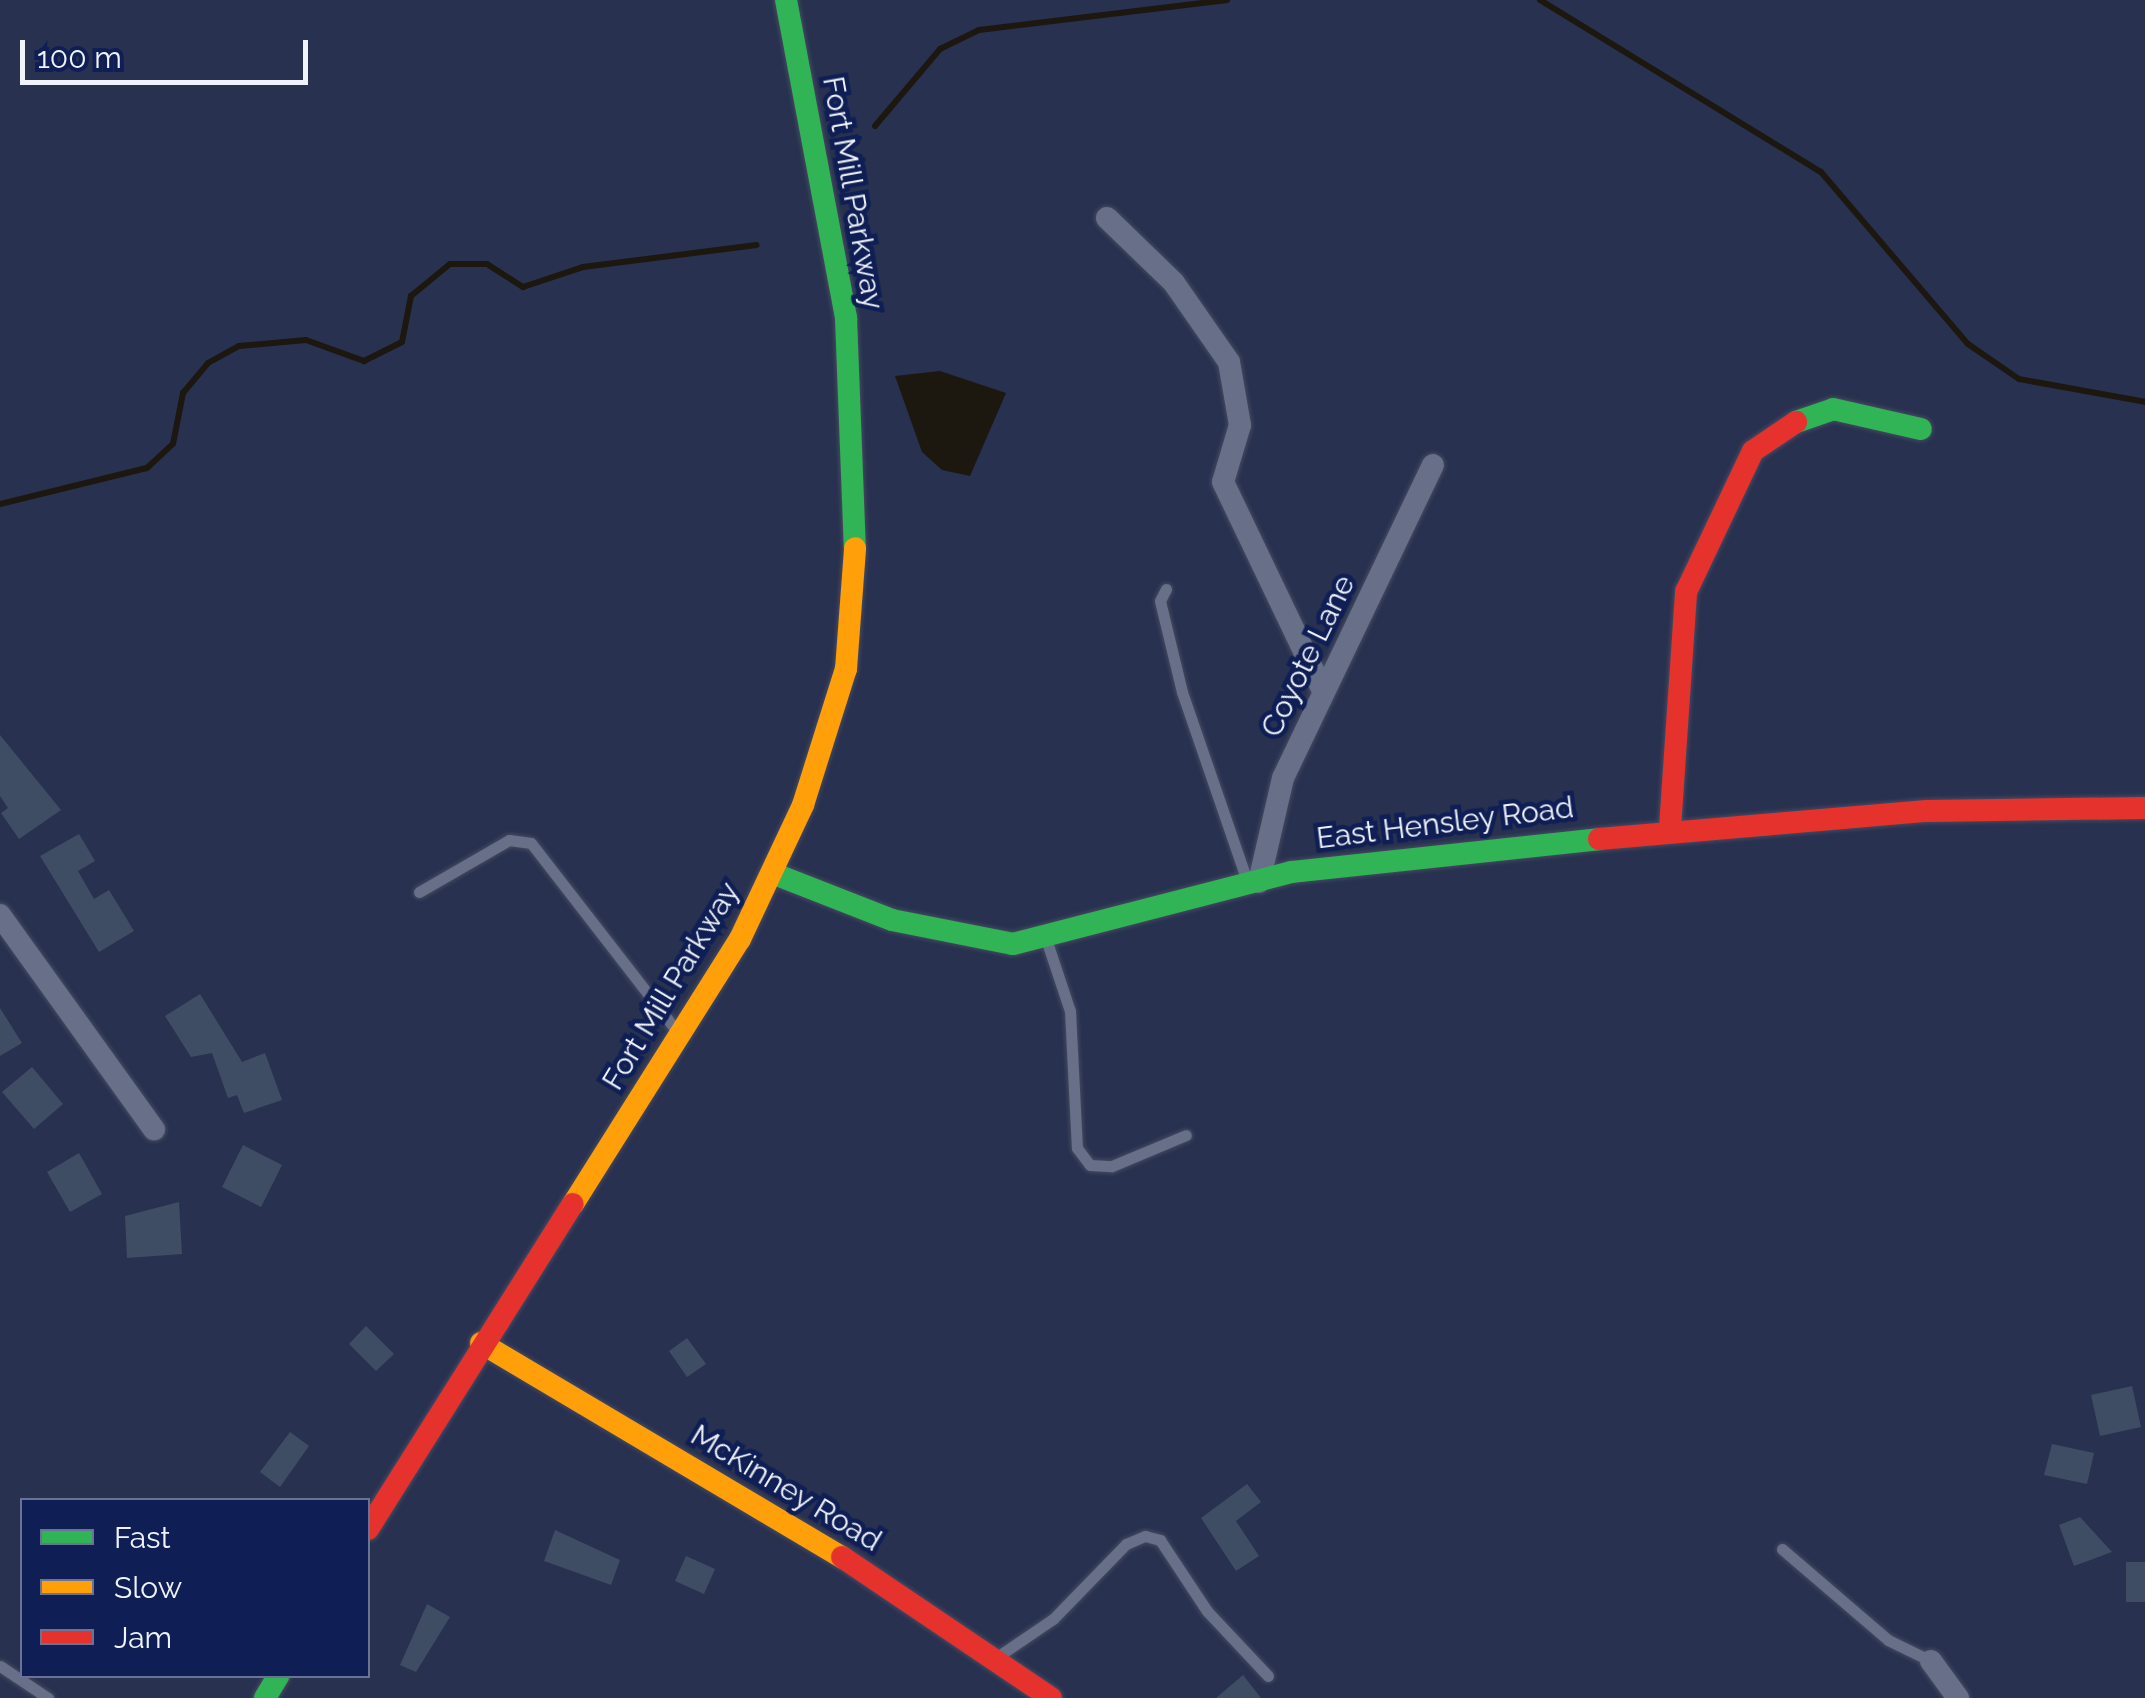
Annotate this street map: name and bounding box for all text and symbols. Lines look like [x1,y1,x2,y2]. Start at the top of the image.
scale bar [25,20,312,82]
text: 100 m [37,40,122,75]
street label: Fort Mill Parkway [815,73,891,313]
street label: Coyote Lane [1253,569,1363,743]
street label: East Hensley Road [1314,789,1576,857]
street label: Fort Mill Parkway [595,875,747,1097]
street label: McKinney Road [684,1417,888,1559]
legend [20,1498,370,1678]
text: Fast [114,1520,171,1555]
text: Slow [114,1570,182,1605]
text: Jam [114,1620,172,1655]

